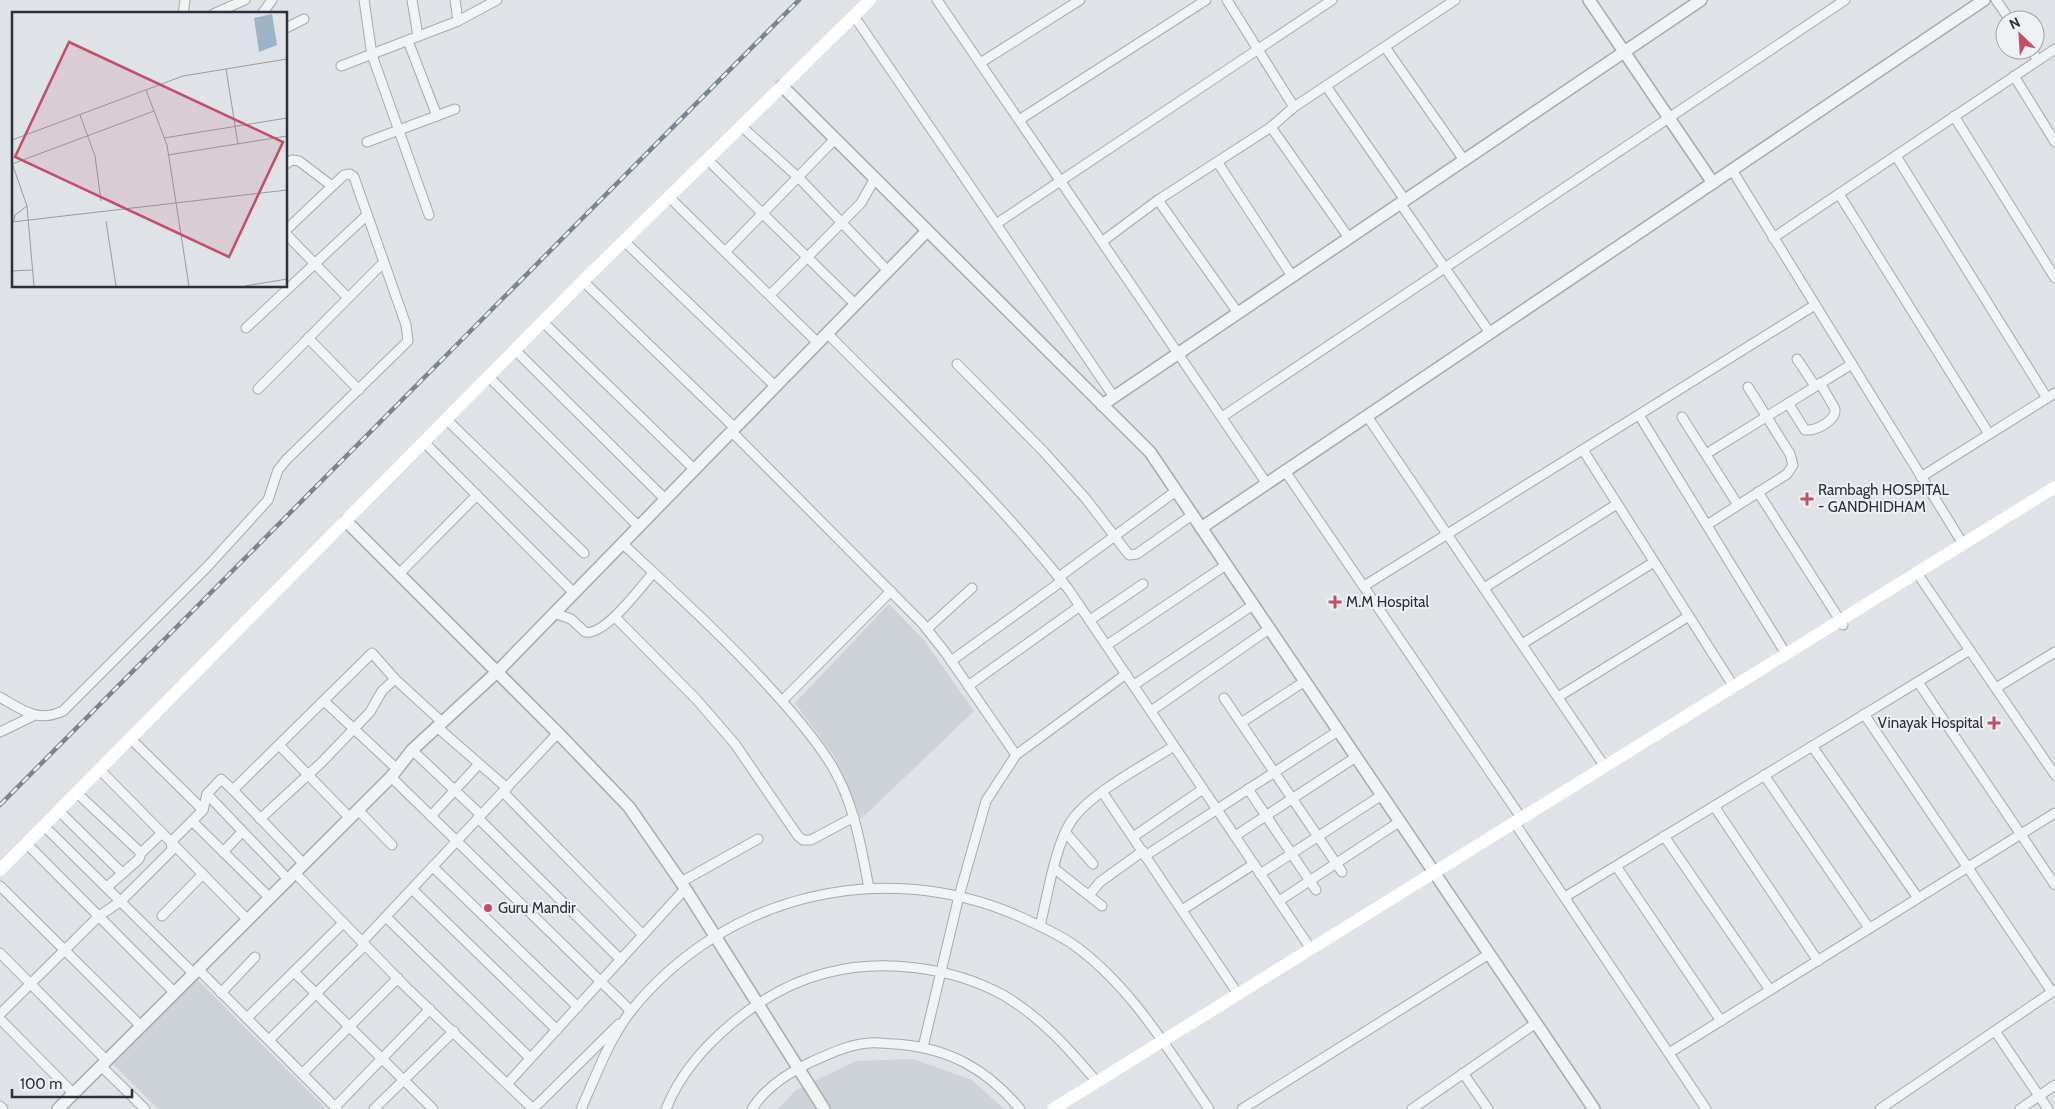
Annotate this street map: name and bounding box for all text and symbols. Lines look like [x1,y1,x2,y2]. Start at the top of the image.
north arrow [1995,10,2045,60]
inset map [12,12,288,288]
text: N [2006,13,2023,33]
place label: Rambagh HOSPITAL - GANDHIDHAM [1818,481,1950,516]
marker: Rambagh HOSPITAL - GANDHIDHAM [1800,492,1814,506]
place label: M.M Hospital [1346,593,1429,611]
marker: M.M Hospital [1328,595,1342,609]
place label: Vinayak Hospital [1878,714,1983,732]
marker: Vinayak Hospital [1987,716,2001,730]
place label: Guru Mandir [498,899,576,917]
marker: Guru Mandir [482,902,494,914]
scale bar [12,1066,132,1098]
text: 100 m [20,1075,62,1093]

